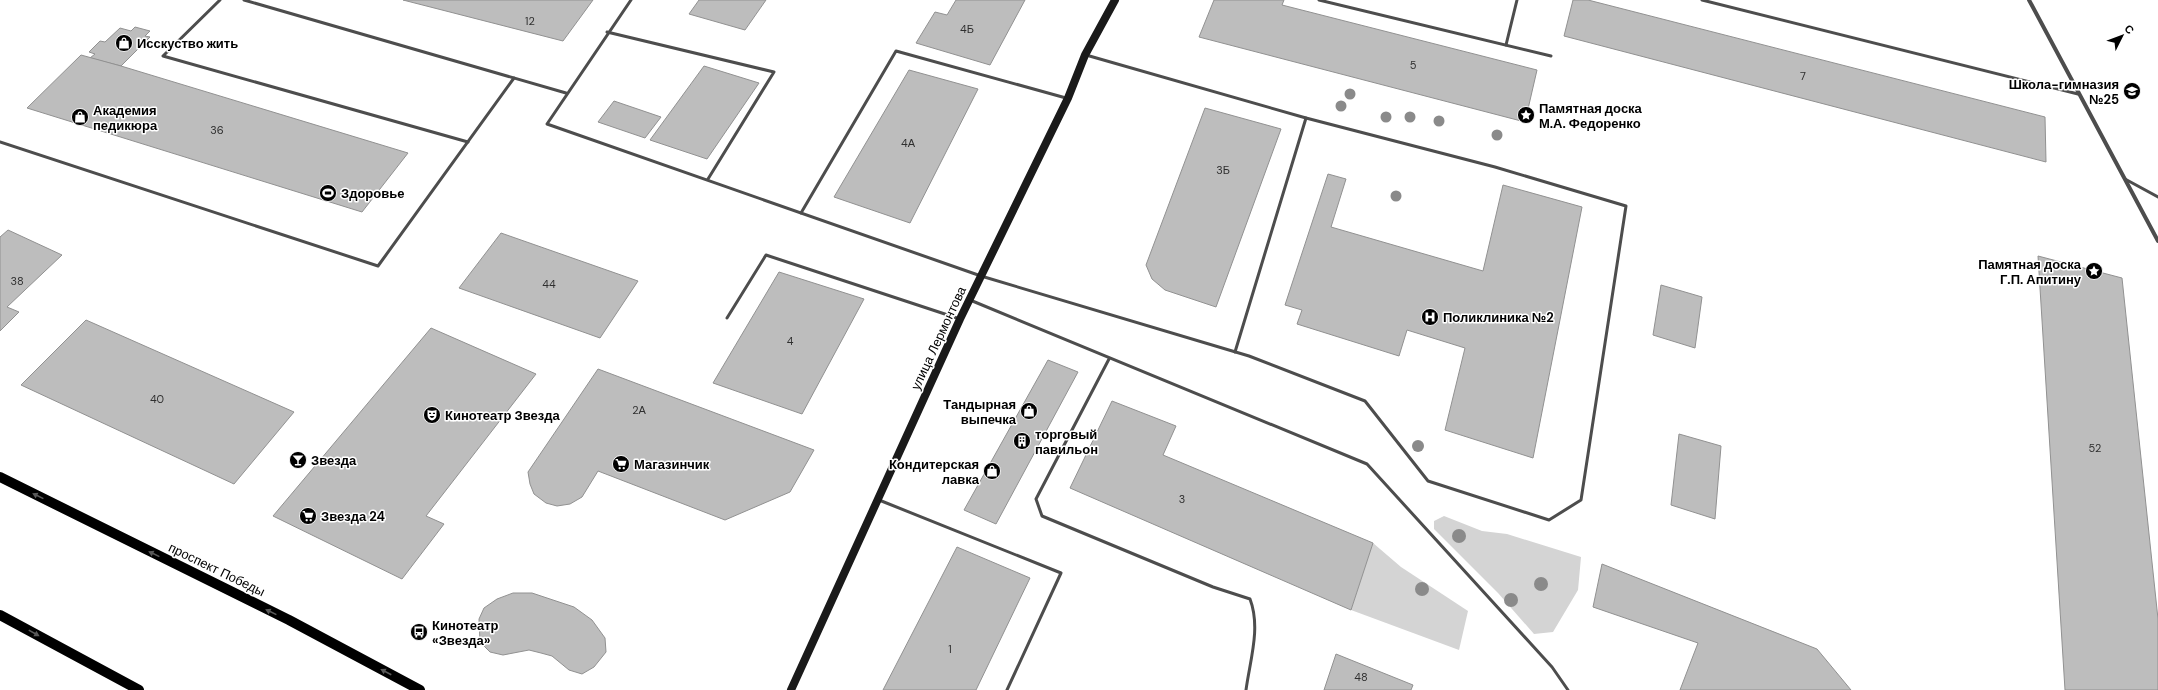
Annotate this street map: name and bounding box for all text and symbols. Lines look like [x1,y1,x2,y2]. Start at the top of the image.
house number: 12 [525,14,535,28]
north arrow [2102,16,2142,56]
house number: 4Б [960,22,974,36]
text: С [2122,22,2137,37]
shop icon: Исскуство жить [114,33,134,53]
place label: Исскуство жить [137,35,238,52]
house number: 5 [1410,58,1417,72]
house number: 7 [1800,69,1806,83]
place label: Школа-гимназия №25 [2009,76,2119,108]
school or university icon: Школа-гимназия №25 [2122,81,2142,101]
place label: Памятная доска М.А. Федоренко [1539,100,1643,132]
place label: Академия педикюра [93,102,158,134]
place icon: Памятная доска М.А. Федоренко [1516,105,1536,125]
shop icon: Академия педикюра [70,107,90,127]
house number: 36 [210,123,224,137]
house number: 4А [901,136,916,150]
house number: 3Б [1216,163,1230,177]
sports icon: Здоровье [318,183,338,203]
place label: Здоровье [341,185,404,202]
place label: Памятная доска Г.П. Апитину [1978,256,2082,288]
place icon: Памятная доска Г.П. Апитину [2084,261,2104,281]
house number: 38 [10,274,24,288]
house number: 44 [542,277,556,291]
street label: улица Лермонтова [907,283,970,393]
hospital icon: Поликлиника №2 [1420,307,1440,327]
place label: Поликлиника №2 [1443,309,1554,326]
house number: 4 [787,334,794,348]
house number: 40 [150,392,164,406]
place label: Тандырная выпечка [943,396,1017,428]
shop icon: Тандырная выпечка [1019,401,1039,421]
house number: 2А [632,403,646,417]
theatre icon: Кинотеатр Звезда [422,405,442,425]
place label: Кинотеатр Звезда [445,407,560,424]
place label: торговый павильон [1035,426,1098,458]
building icon: торговый павильон [1012,431,1032,451]
house number: 52 [2089,441,2101,455]
bar icon: Звезда [288,450,308,470]
place label: Звезда [311,452,357,469]
supermarket icon: Магазинчик [611,454,631,474]
place label: Магазинчик [634,456,710,473]
place label: Кондитерская лавка [889,456,980,488]
shop icon: Кондитерская лавка [982,461,1002,481]
house number: 3 [1179,492,1185,506]
one-way arrow [32,493,44,499]
supermarket icon: Звезда 24 [298,506,318,526]
place label: Звезда 24 [321,508,385,525]
street label: проспект Победы [166,539,268,600]
one-way arrow [149,551,160,557]
one-way arrow [265,608,276,615]
place label: Кинотеатр «Звезда» [432,617,499,649]
bus stop icon: Кинотеатр «Звезда» [409,622,429,642]
one-way arrow [28,630,40,637]
house number: 1 [948,642,952,656]
one-way arrow [380,668,392,675]
house number: 48 [1354,670,1368,684]

